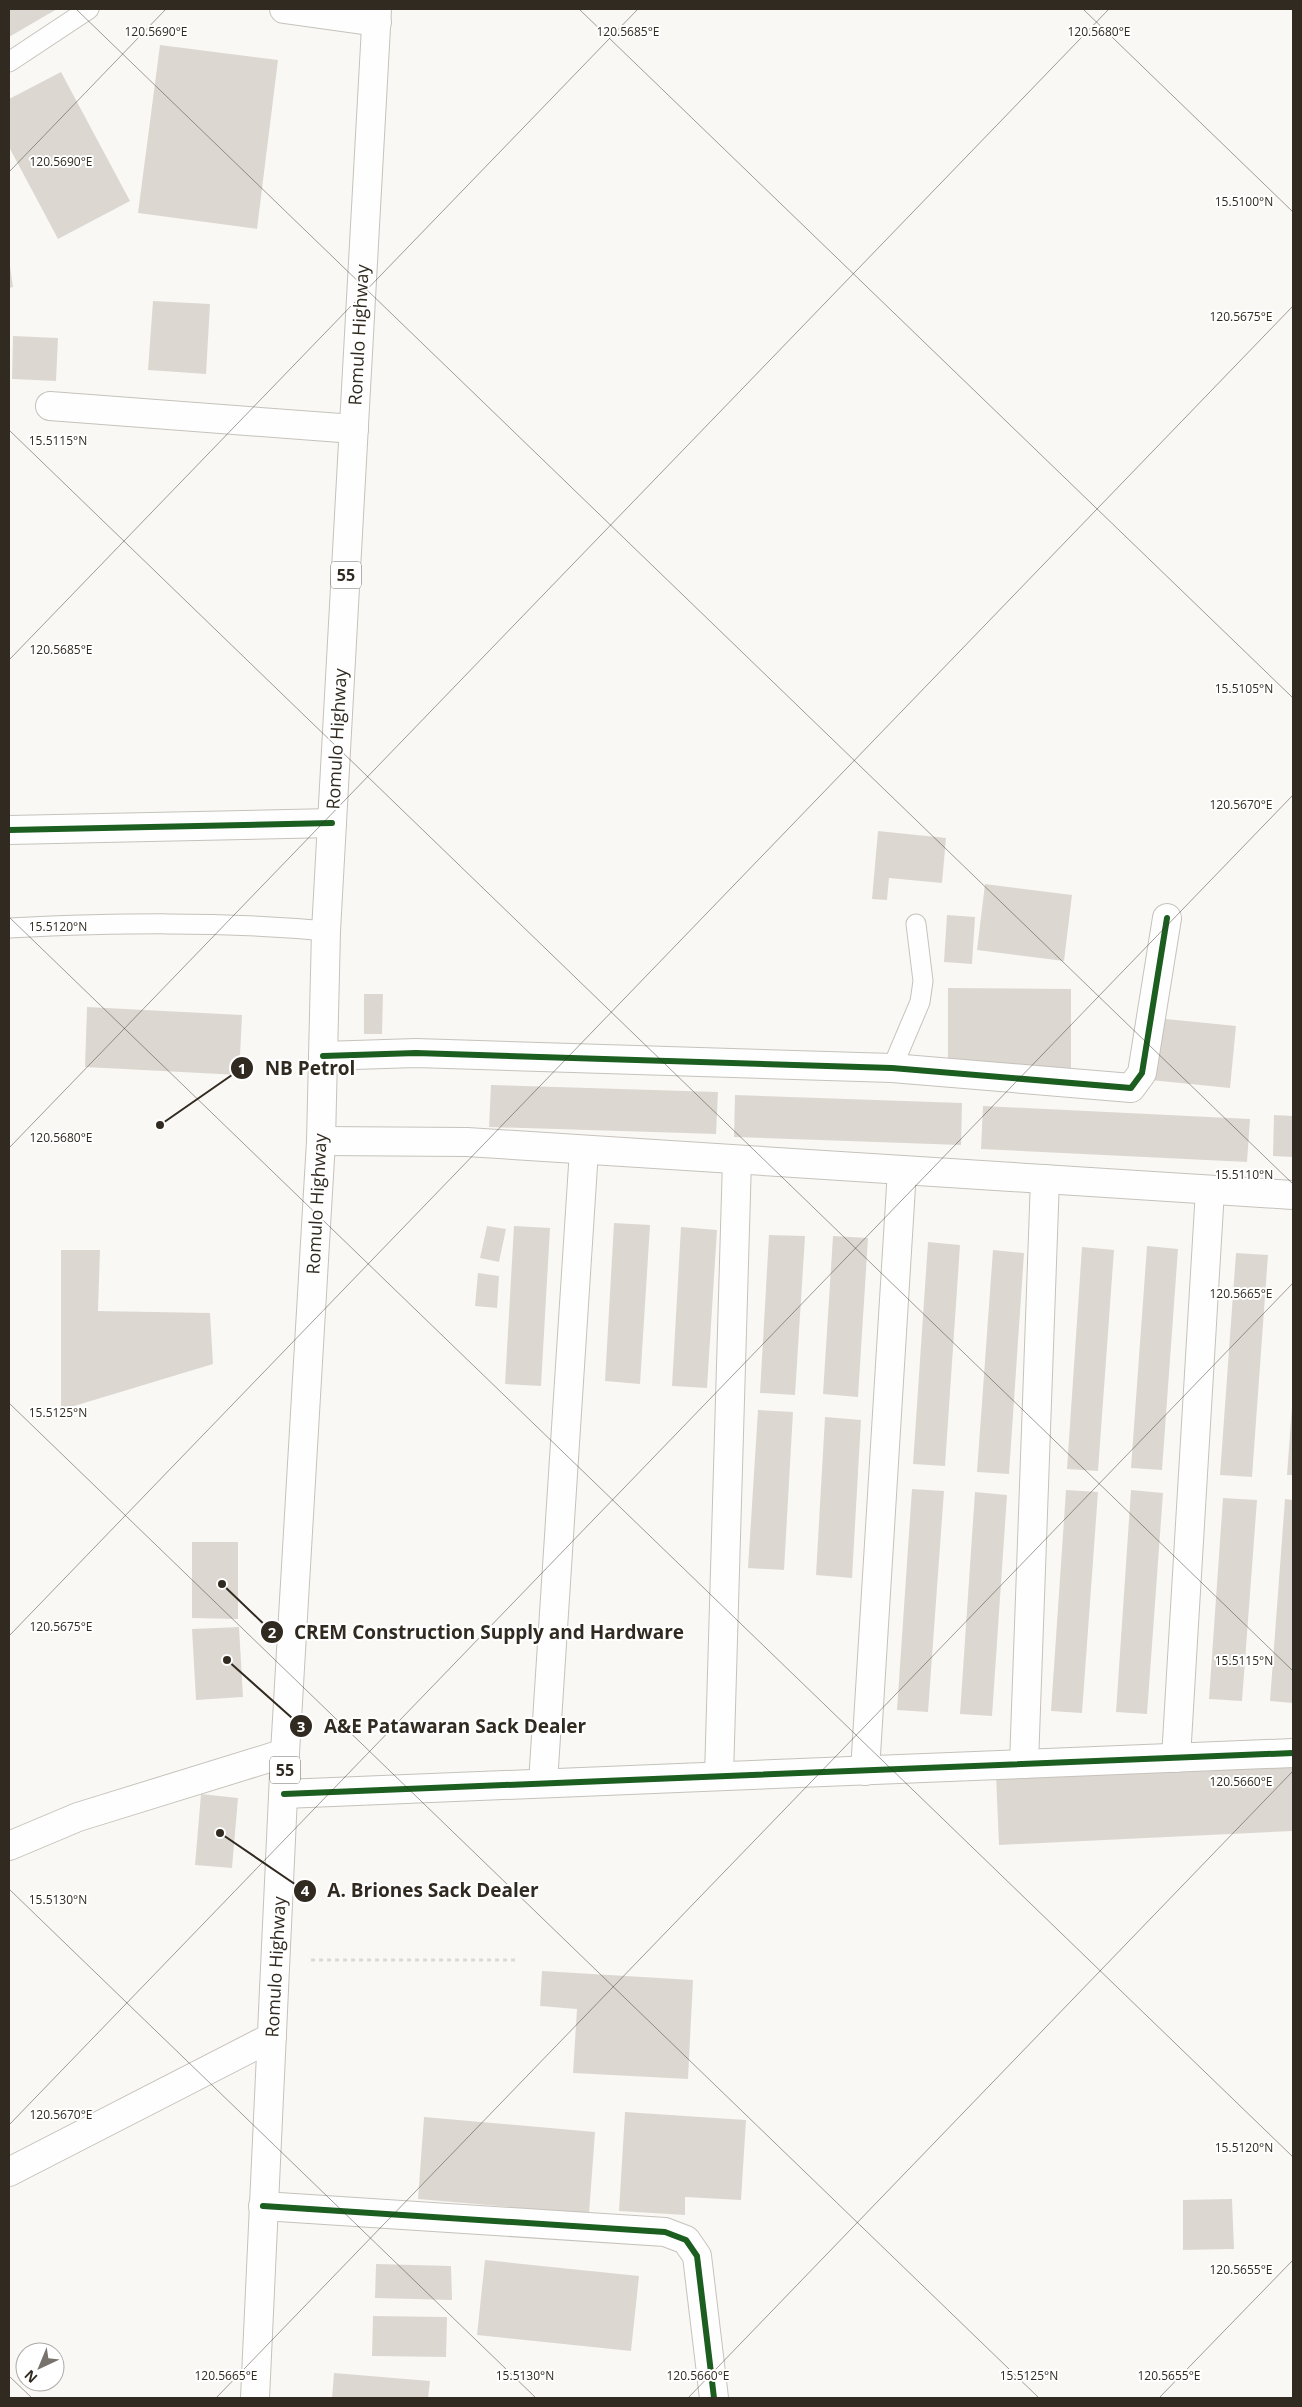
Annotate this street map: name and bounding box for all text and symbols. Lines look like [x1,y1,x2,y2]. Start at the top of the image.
text: 120.5690°E [125,23,188,40]
text: 120.5685°E [597,23,660,40]
text: 120.5680°E [1068,23,1131,40]
text: 120.5690°E [30,153,93,170]
text: 15.5100°N [1215,193,1273,210]
street label: Romulo Highway [342,263,374,406]
text: 120.5675°E [1210,308,1273,325]
text: 15.5115°N [29,432,87,449]
road number: 55 [331,562,361,588]
text: 120.5685°E [30,641,93,658]
street label: Romulo Highway [320,667,352,810]
text: 15.5105°N [1215,680,1273,697]
text: 120.5670°E [1210,796,1273,813]
text: 15.5120°N [29,918,87,935]
callout: NB Petrol [229,1051,365,1085]
text: NB Petrol [265,1055,355,1081]
text: 1 [238,1058,246,1078]
text: 120.5680°E [30,1129,93,1146]
street label: Romulo Highway [300,1132,332,1275]
text: 15.5110°N [1215,1166,1273,1183]
text: 120.5665°E [1210,1285,1273,1302]
text: 15.5125°N [29,1404,87,1421]
callout: CREM Construction Supply and Hardware [259,1615,694,1649]
text: 120.5675°E [30,1618,93,1635]
text: CREM Construction Supply and Hardware [294,1619,684,1645]
text: 2 [268,1622,277,1642]
text: 15.5115°N [1215,1652,1273,1669]
callout: A&E Patawaran Sack Dealer [289,1709,596,1743]
text: A&E Patawaran Sack Dealer [324,1713,586,1739]
text: 3 [297,1716,305,1736]
road number: 55 [270,1756,300,1784]
text: 120.5660°E [1210,1773,1273,1790]
callout: A. Briones Sack Dealer [292,1874,549,1908]
text: A. Briones Sack Dealer [327,1877,539,1903]
text: 4 [301,1880,310,1900]
text: 15.5130°N [29,1891,87,1908]
street label: Romulo Highway [259,1895,291,2038]
text: 120.5670°E [30,2106,93,2123]
text: 15.5120°N [1215,2139,1273,2156]
text: 120.5655°E [1210,2261,1273,2278]
north arrow [15,2342,65,2392]
text: N [20,2366,41,2388]
text: 120.5665°E [195,2367,258,2384]
text: 15.5130°N [496,2367,554,2384]
text: 120.5660°E [667,2367,730,2384]
text: 15.5125°N [1000,2367,1058,2384]
text: 120.5655°E [1138,2367,1201,2384]

